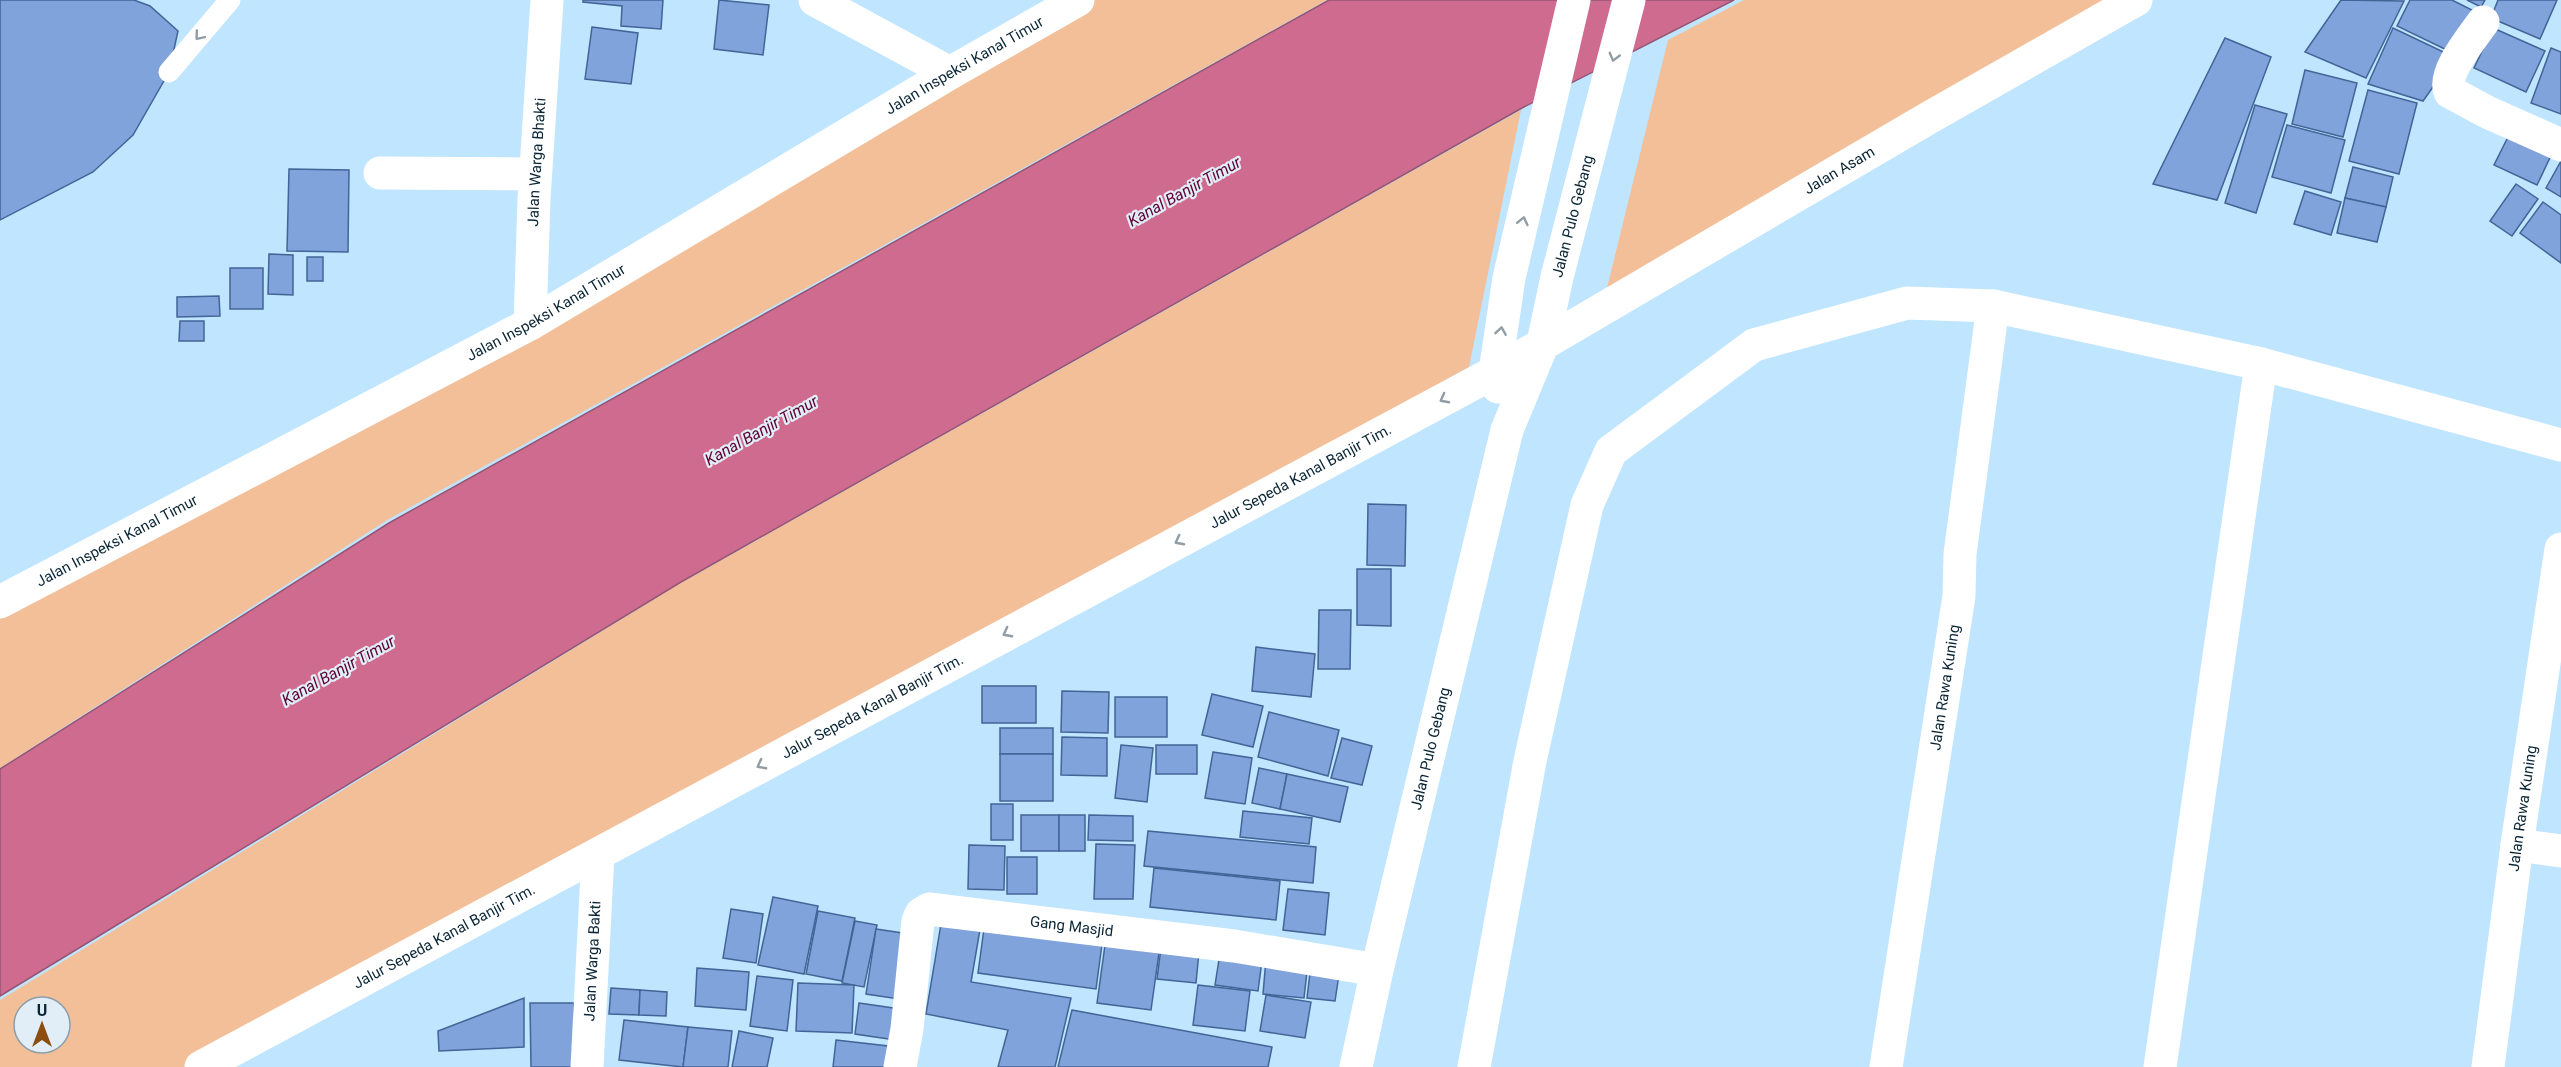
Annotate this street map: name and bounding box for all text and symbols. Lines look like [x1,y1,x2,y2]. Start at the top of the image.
street label: Jalan Inspeksi Kanal Timur [882,13,1047,119]
one-way arrow [196,29,207,40]
one-way arrow [1609,51,1622,61]
street label: Jalan Warga Bhakti [524,97,550,227]
street label: Jalan Asam [1801,143,1878,198]
water label: Kanal Banjir Timur [1124,152,1245,230]
street label: Jalan Pulo Gebang [1548,153,1597,279]
one-way arrow [1515,216,1528,226]
street label: Jalan Inspeksi Kanal Timur [463,260,629,365]
one-way arrow [1495,327,1507,336]
water label: Kanal Banjir Timur [701,391,822,469]
one-way arrow [1439,392,1450,403]
street label: Jalur Sepeda Kanal Banjir Tim. [1206,420,1394,533]
street label: Jalan Inspeksi Kanal Timur [33,491,201,590]
one-way arrow [1175,534,1185,545]
street label: Jalan Rawa Kuning [1926,623,1963,752]
one-way arrow [1003,626,1013,637]
water label: Kanal Banjir Timur [278,631,399,709]
street label: Jalur Sepeda Kanal Banjir Tim. [778,650,966,763]
street label: Jalan Pulo Gebang [1407,685,1454,812]
street label: Jalan Rawa Kuning [2505,744,2541,872]
one-way arrow [757,758,768,769]
street label: Jalur Sepeda Kanal Banjir Tim. [350,880,538,993]
street label: Jalan Warga Bakti [580,900,605,1022]
street label: Gang Masjid [1029,912,1114,940]
north arrow [12,995,72,1055]
text: U [37,1001,47,1020]

